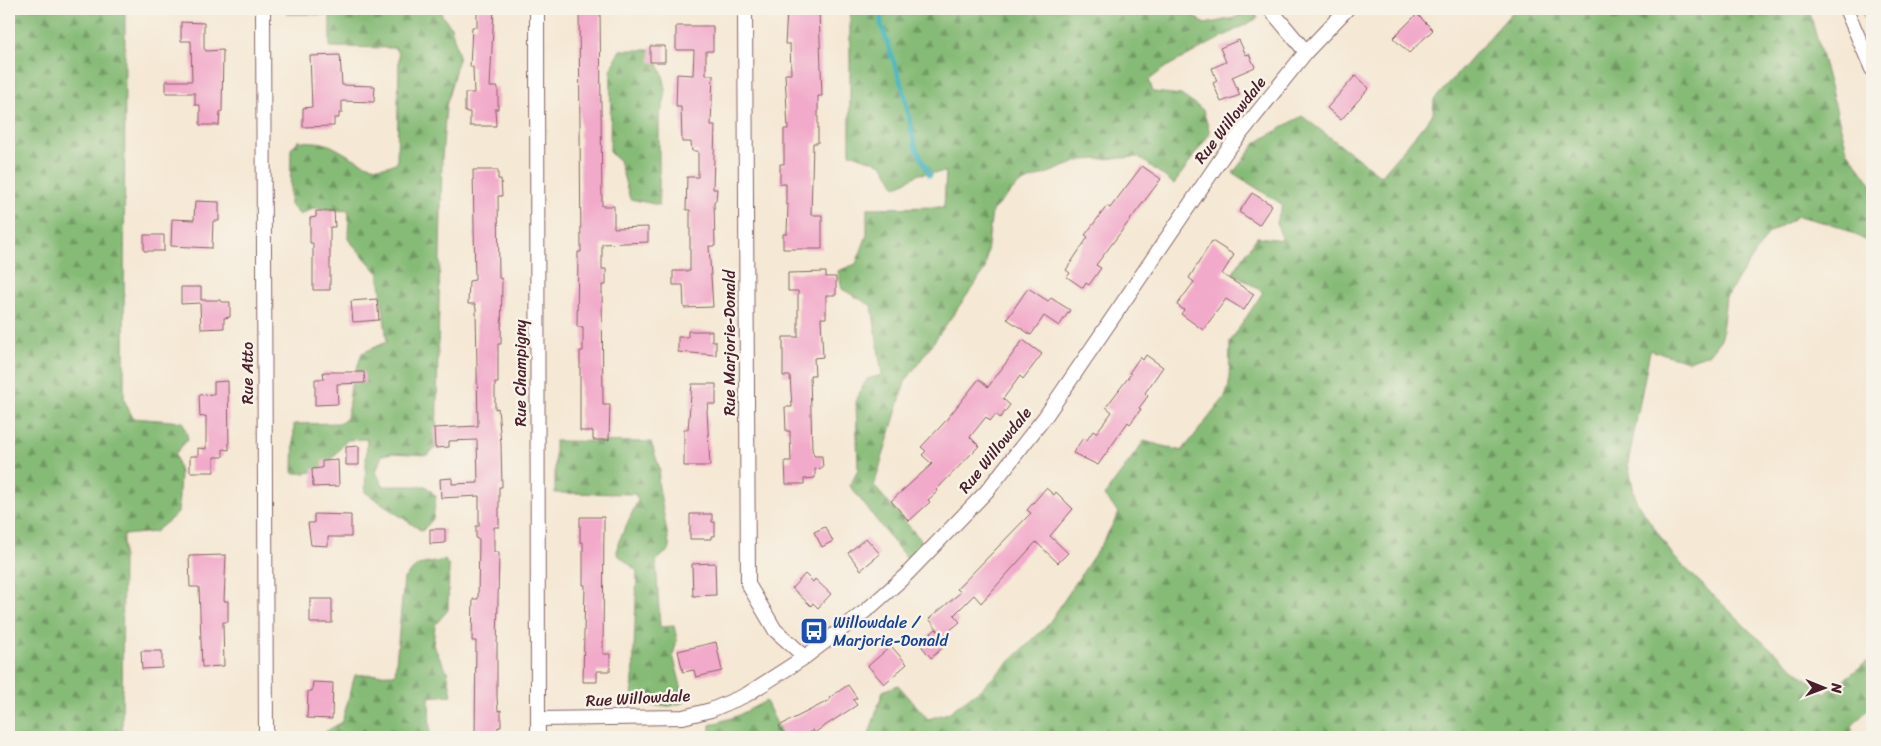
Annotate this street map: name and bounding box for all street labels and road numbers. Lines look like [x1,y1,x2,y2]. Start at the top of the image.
street label: Rue Willowdale [1186,70,1274,170]
street label: Rue Marjorie-Donald [715,269,744,416]
street label: Rue Champigny [506,319,535,427]
street label: Rue Atto [233,342,262,404]
street label: Rue Willowdale [951,400,1039,500]
street label: Rue Willowdale [585,681,691,715]

